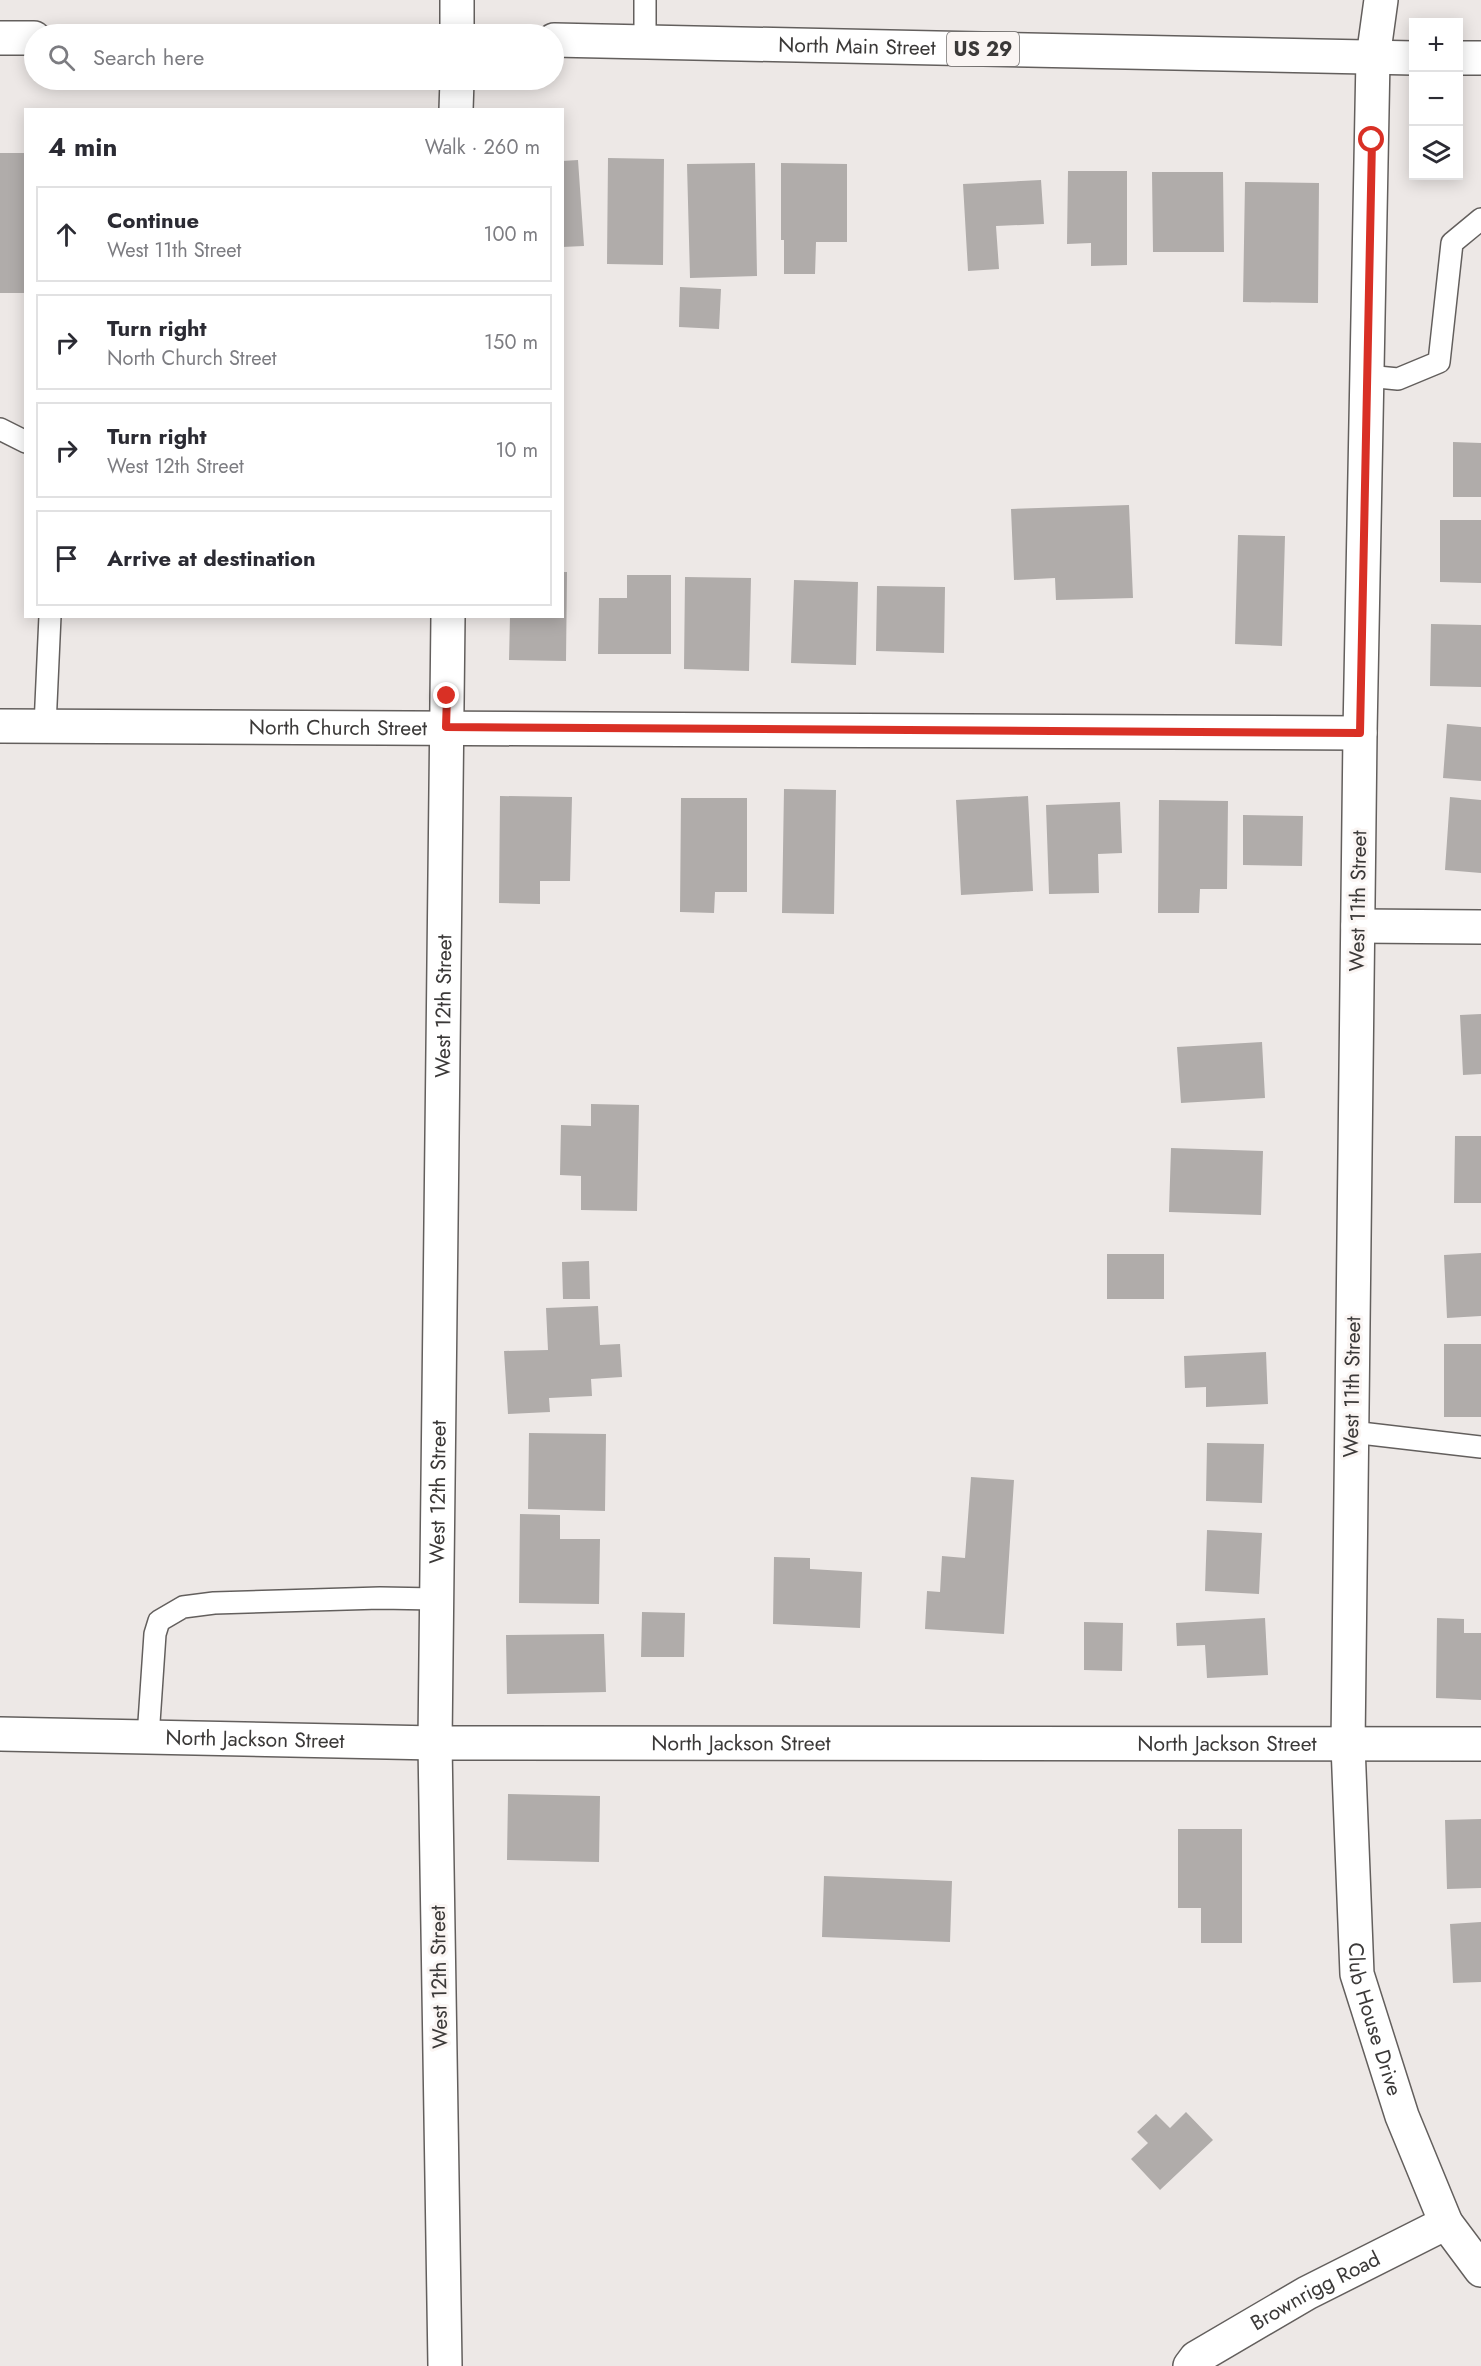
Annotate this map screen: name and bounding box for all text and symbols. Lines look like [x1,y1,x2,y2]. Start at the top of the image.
map controls [1409,18,1463,180]
button: + [1409,18,1463,72]
search box [24,24,564,90]
street label: North Main Street [778,30,936,63]
road number: US 29 [947,32,1019,66]
icon: search [45,41,78,74]
text: Search here [93,41,204,73]
button: − [1409,72,1463,126]
route start [1358,126,1384,152]
button: layers [1409,126,1463,180]
text: 4 min [48,128,117,166]
text: Walk · 260 m [425,133,540,162]
text: Continue [107,204,199,236]
icon: ahead [50,218,83,251]
text: 100 m [483,220,538,249]
text: West 11th Street [107,236,241,265]
text: Turn right [107,312,207,344]
icon: right [50,326,83,359]
text: 150 m [484,328,538,357]
text: North Church Street [107,344,277,373]
text: Turn right [107,420,207,452]
icon: right [50,434,83,467]
text: 10 m [495,436,538,465]
text: West 12th Street [107,452,244,481]
icon: arrive [50,542,83,575]
text: Arrive at destination [107,542,316,574]
route end [433,682,459,708]
street label: North Church Street [249,712,427,743]
street label: West 11th Street [1342,830,1374,972]
street label: West 12th Street [428,934,459,1078]
street label: West 11th Street [1336,1316,1368,1458]
street label: West 12th Street [422,1420,454,1564]
street label: North Jackson Street [165,1722,345,1756]
street label: North Jackson Street [651,1728,831,1758]
street label: North Jackson Street [1137,1729,1317,1759]
street label: West 12th Street [423,1905,455,2049]
street label: Club House Drive [1341,1942,1410,2100]
street label: Brownrigg Road [1245,2244,1385,2338]

